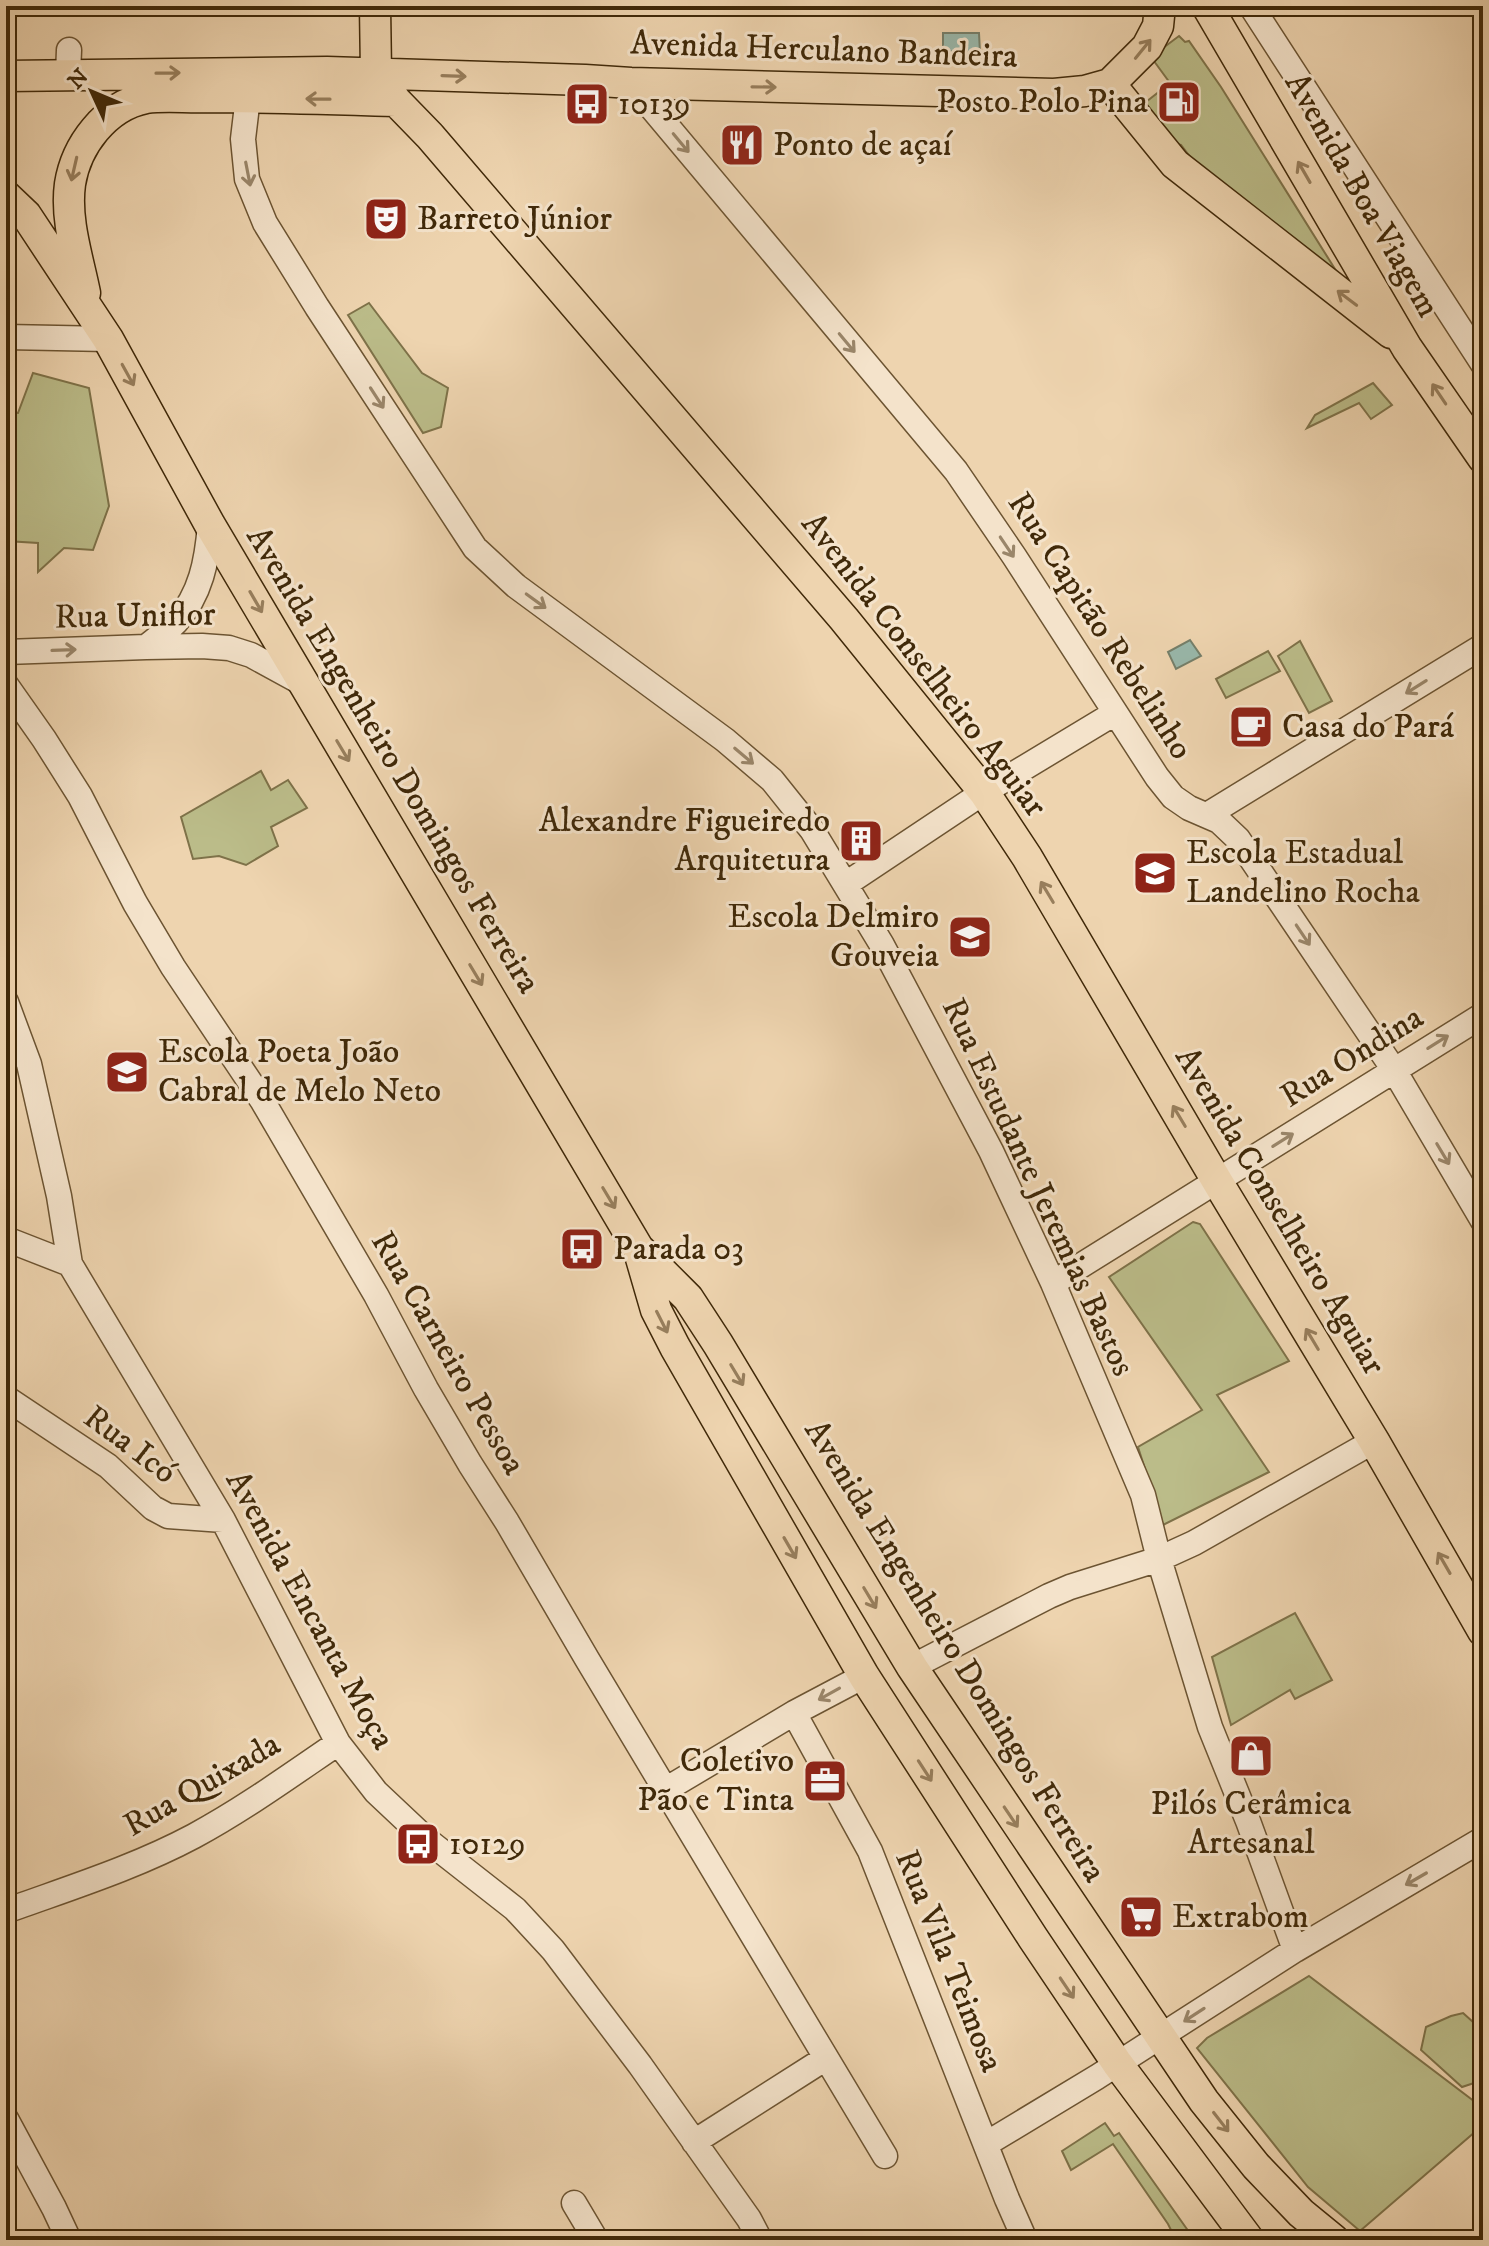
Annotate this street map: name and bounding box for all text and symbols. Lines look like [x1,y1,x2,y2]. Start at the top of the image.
street label: Avenida Herculano Bandeira [630,22,1019,78]
one-way arrow [1134,39,1152,60]
north arrow [52,52,132,132]
text: N [63,63,95,95]
one-way arrow [154,65,181,81]
street label: Avenida Boa Viagem [1275,65,1449,325]
one-way arrow [440,68,467,83]
fuel station icon: Posto Polo Pina [1155,78,1203,126]
one-way arrow [750,79,777,94]
bus stop icon: 10139 [563,80,611,128]
place label: Posto Polo Pina [936,81,1149,123]
place label: 10139 [618,83,691,125]
one-way arrow [305,91,332,107]
restaurant icon: Ponto de açaí [718,121,766,169]
place label: Ponto de açaí [773,124,954,166]
one-way arrow [672,132,690,153]
one-way arrow [66,156,81,182]
one-way arrow [241,161,256,186]
one-way arrow [1296,161,1312,184]
theatre icon: Barreto Júnior [362,195,410,243]
place label: Barreto Júnior [417,198,612,240]
one-way arrow [1337,289,1358,306]
one-way arrow [838,332,856,352]
one-way arrow [120,363,136,387]
one-way arrow [1431,383,1447,406]
one-way arrow [368,387,385,409]
street label: Rua Capitão Rebelinho [998,484,1202,768]
street label: Avenida Conselheiro Aguiar [792,504,1056,826]
street label: Avenida Engenheiro Domingos Ferreira [237,519,550,1002]
one-way arrow [999,535,1016,557]
one-way arrow [248,590,264,613]
one-way arrow [525,592,547,609]
street label: Rua Uniflor [54,594,216,638]
one-way arrow [50,642,77,657]
one-way arrow [1406,679,1428,695]
cafe icon: Casa do Pará [1227,703,1275,751]
place label: Casa do Pará [1282,706,1455,748]
one-way arrow [336,739,352,762]
one-way arrow [734,747,754,765]
place label: Alexandre Figueiredo Arquitetura [539,800,831,881]
building icon: Alexandre Figueiredo Arquitetura [837,817,885,865]
place label: Escola Estadual Landelino Rocha [1186,832,1421,913]
school or university icon: Escola Estadual Landelino Rocha [1131,849,1179,897]
one-way arrow [1039,881,1055,904]
place label: Escola Delmiro Gouveia [727,896,940,977]
school or university icon: Escola Delmiro Gouveia [946,913,994,961]
one-way arrow [1295,923,1311,946]
one-way arrow [468,963,484,986]
street label: Rua Estudante Jeremias Bastos [932,991,1144,1383]
street label: Rua Ondina [1273,996,1432,1117]
place label: Escola Poeta João Cabral de Melo Neto [158,1031,441,1112]
one-way arrow [1426,1034,1449,1050]
street label: Avenida Conselheiro Aguiar [1165,1039,1395,1383]
school or university icon: Escola Poeta João Cabral de Melo Neto [103,1048,151,1096]
one-way arrow [1171,1105,1187,1128]
one-way arrow [1272,1131,1294,1148]
one-way arrow [1435,1142,1451,1165]
one-way arrow [601,1186,617,1209]
street label: Rua Carneiro Pessoa [361,1224,535,1483]
bus stop icon: Parada 03 [558,1225,606,1273]
place label: Parada 03 [613,1228,744,1270]
one-way arrow [655,1310,671,1334]
one-way arrow [1304,1328,1320,1351]
one-way arrow [729,1363,745,1386]
street label: Rua Icó [75,1396,185,1494]
street label: Avenida Engenheiro Domingos Ferreira [795,1412,1115,1890]
street label: Avenida Encanta Moça [216,1463,404,1757]
one-way arrow [783,1536,798,1560]
one-way arrow [1436,1552,1452,1575]
one-way arrow [863,1586,879,1609]
one-way arrow [817,1687,841,1703]
street label: Rua Quixada [116,1723,288,1847]
shop icon: Pilós Cerâmica Artesanal [1227,1732,1275,1780]
place label: Coletivo Pão e Tinta [637,1740,795,1821]
office icon: Coletivo Pão e Tinta [801,1757,849,1805]
one-way arrow [917,1759,933,1782]
place label: Pilós Cerâmica Artesanal [1151,1783,1352,1864]
one-way arrow [1004,1805,1020,1828]
bus stop icon: 10129 [394,1820,442,1868]
place label: 10129 [449,1823,526,1865]
street label: Rua Vila Teimosa [885,1844,1013,2079]
one-way arrow [1405,1871,1428,1887]
supermarket icon: Extrabom [1117,1893,1165,1941]
place label: Extrabom [1172,1896,1309,1938]
one-way arrow [1059,1977,1075,1999]
one-way arrow [1183,2007,1206,2023]
one-way arrow [1213,2111,1230,2132]

